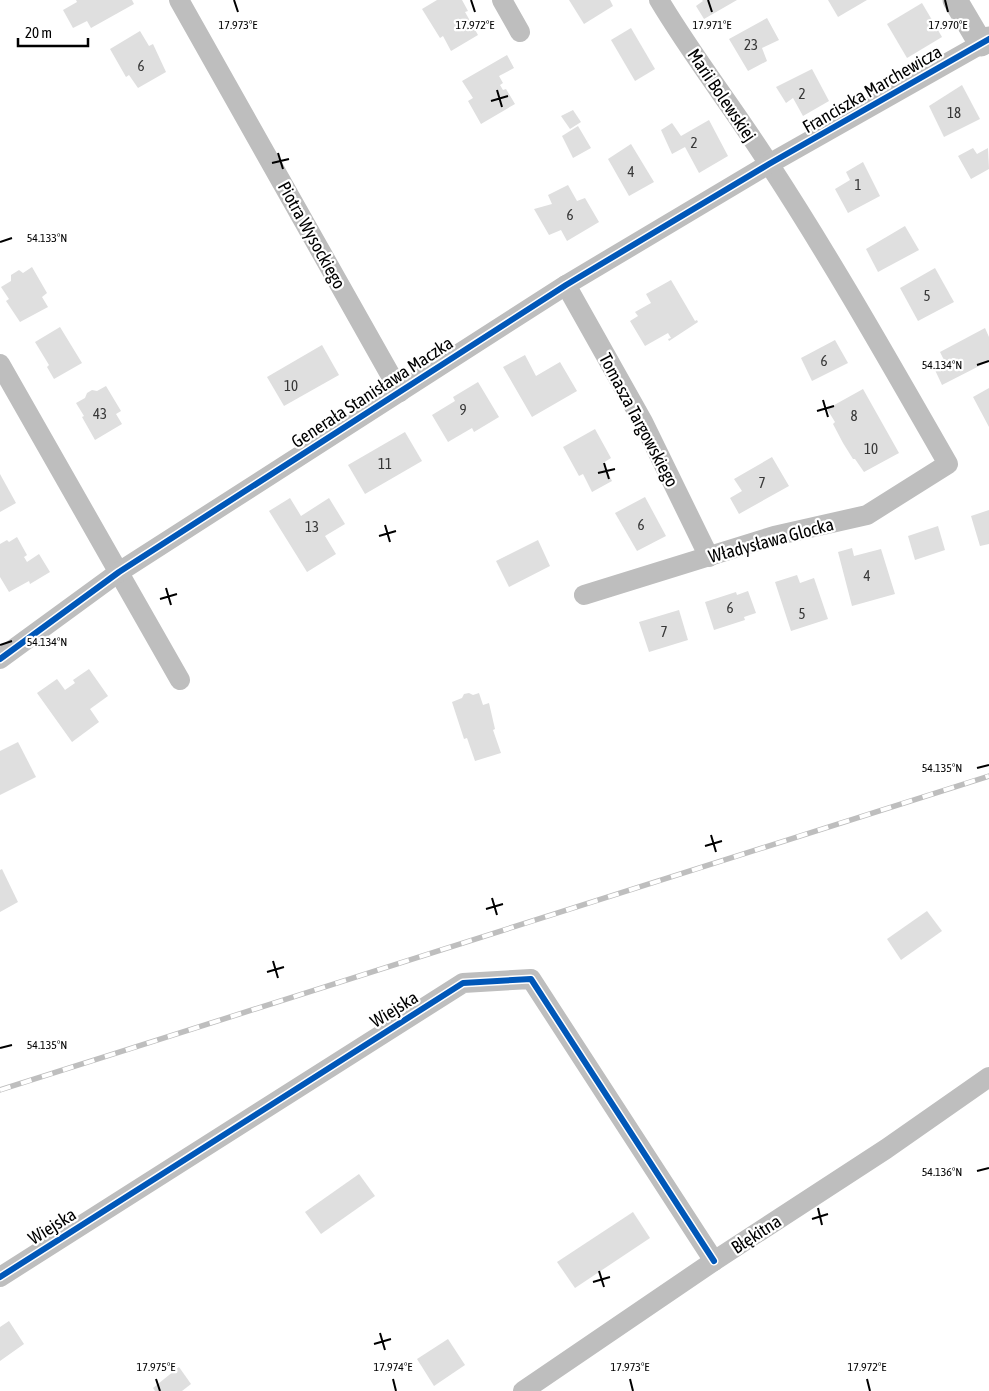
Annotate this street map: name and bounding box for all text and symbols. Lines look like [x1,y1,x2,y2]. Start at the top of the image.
scale bar [18,15,88,47]
text: 17.973°E [219,18,257,32]
text: 17.972°E [456,18,494,32]
text: 17.971°E [693,18,731,32]
text: 17.970°E [929,18,967,32]
text: 20 m [25,24,52,41]
house number: 23 [744,36,758,53]
street label: Franciszka Marchewicza [799,41,945,137]
street label: Marii Bolewskiej [683,45,761,145]
house number: 6 [137,57,145,74]
house number: 2 [798,85,806,102]
house number: 18 [947,104,961,121]
house number: 2 [690,134,698,151]
house number: 4 [627,163,635,180]
house number: 1 [854,176,862,193]
street label: Piotra Wysockiego [274,178,350,292]
house number: 6 [566,206,574,223]
text: 54.133°N [27,231,67,245]
house number: 5 [923,287,931,304]
street label: Generała Stanisława Maczka [287,332,457,452]
street label: Tomasza Targowskiego [595,350,683,490]
house number: 6 [820,352,828,369]
text: 54.134°N [922,358,962,372]
house number: 10 [284,377,298,394]
house number: 9 [459,401,467,418]
house number: 43 [93,405,107,422]
house number: 8 [850,407,858,424]
house number: 10 [864,440,878,457]
house number: 11 [378,455,392,472]
house number: 7 [758,474,766,491]
street label: Władysława Glocka [706,513,836,567]
house number: 6 [637,516,645,533]
house number: 13 [305,518,319,535]
house number: 4 [863,567,871,584]
house number: 6 [726,599,734,616]
house number: 5 [798,605,806,622]
house number: 7 [660,623,668,640]
text: 54.134°N [27,635,67,649]
text: 54.135°N [922,761,962,775]
street label: Wiejska [366,986,422,1032]
text: 54.135°N [27,1038,67,1052]
text: 54.136°N [922,1165,962,1179]
street label: Wiejska [24,1203,80,1249]
street label: Błękitna [727,1210,785,1258]
text: 17.975°E [137,1360,175,1374]
text: 17.974°E [374,1360,412,1374]
text: 17.973°E [611,1360,649,1374]
text: 17.972°E [848,1360,886,1374]

